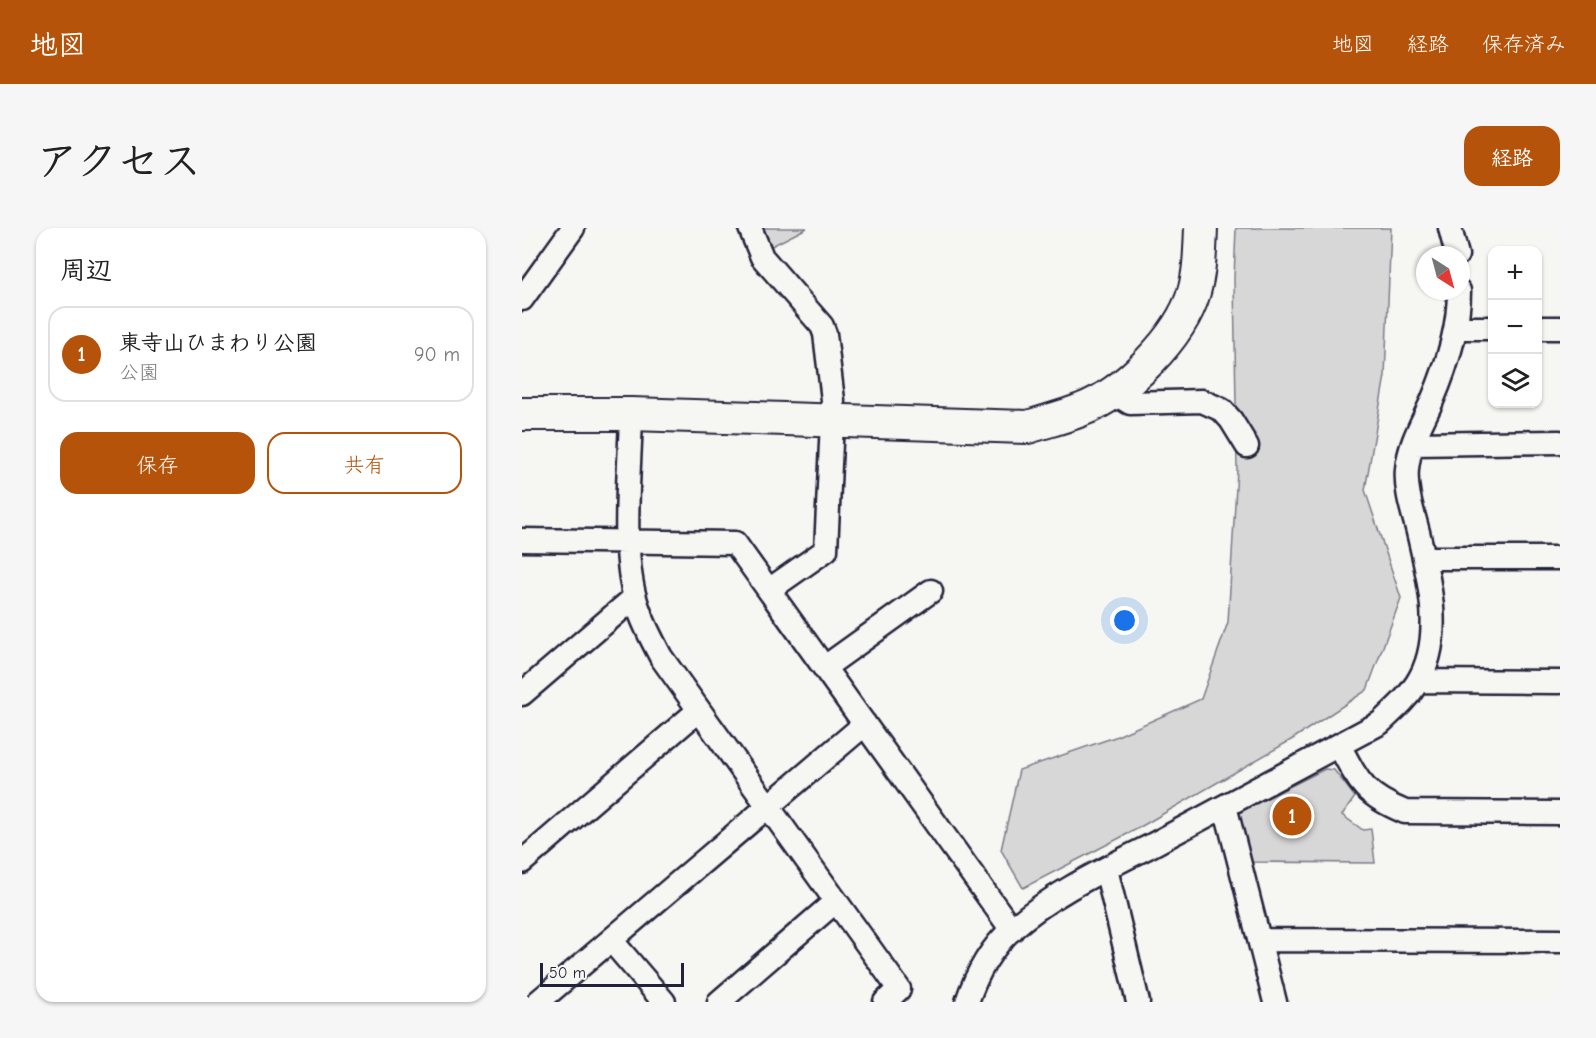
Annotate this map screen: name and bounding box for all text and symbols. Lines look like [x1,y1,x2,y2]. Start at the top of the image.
text: 地図 [30,29,86,61]
text: 地図 [1332,32,1374,56]
text: 経路 [1407,32,1449,56]
text: 保存済み [1482,32,1566,56]
button: 経路 [1464,126,1560,186]
text: アクセス [36,137,201,186]
north arrow [1416,246,1470,300]
map controls [1488,246,1542,408]
button: + [1488,246,1542,300]
text: 周辺 [60,256,112,286]
button: − [1488,300,1542,354]
text: 東寺山ひまわり公園 [119,330,317,356]
text: 1 [78,343,85,366]
text: 90 m [414,343,460,366]
button: layers [1488,354,1542,408]
text: 公園 [119,361,159,384]
button: 保存 [60,432,255,494]
button: 共有 [267,432,462,494]
your location [1110,606,1139,635]
pin: 1 [1272,794,1312,838]
scale bar [540,960,684,988]
text: 50 m [549,964,586,982]

